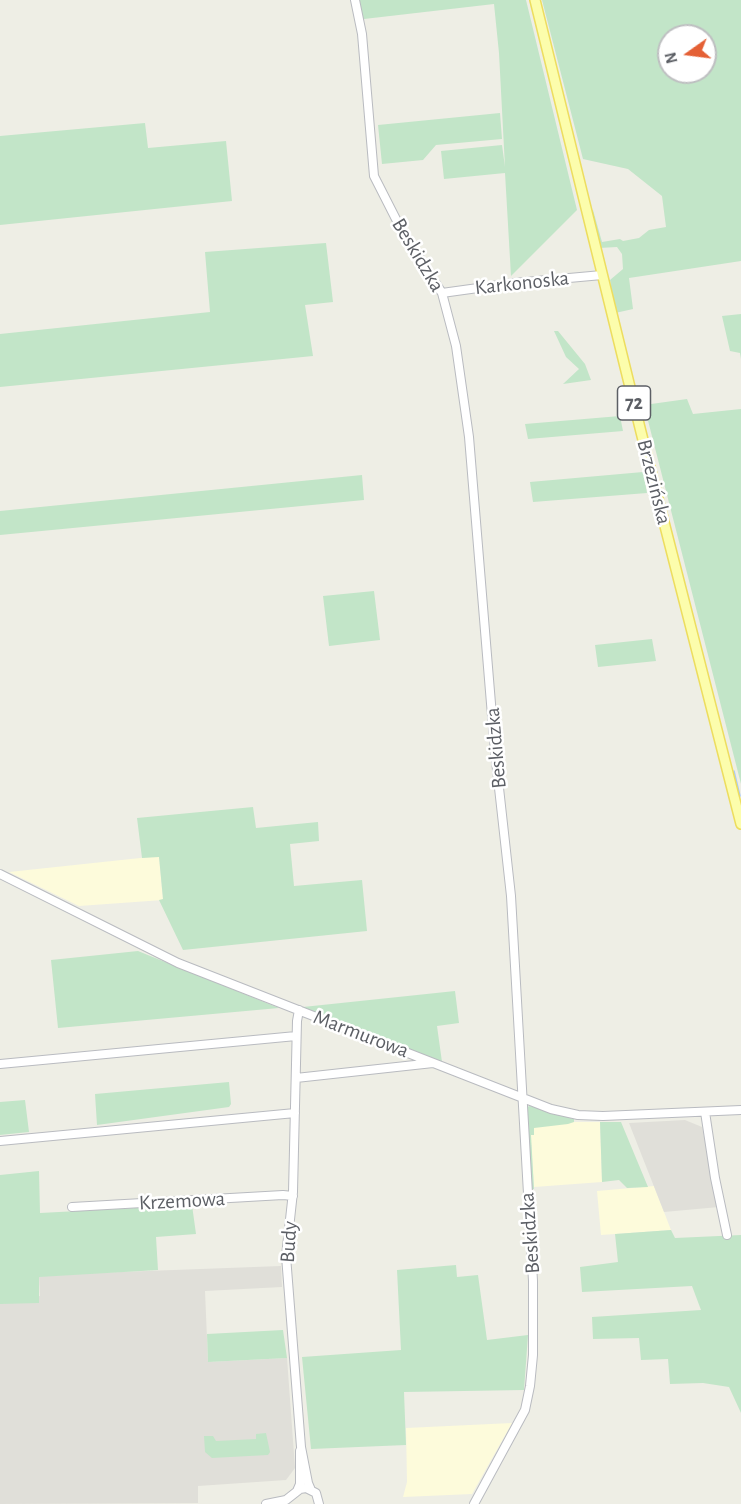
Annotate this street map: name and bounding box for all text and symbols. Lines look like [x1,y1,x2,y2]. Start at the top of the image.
north arrow [657,24,717,84]
text: N [662,51,681,65]
street label: Beskidzka [386,214,450,296]
street label: Karkonoska [474,266,570,300]
road number: 72 [618,386,650,420]
street label: Brzezińska [631,437,677,527]
street label: Beskidzka [480,706,512,790]
street label: Marmurowa [310,1004,412,1064]
street label: Krzemowa [138,1186,226,1216]
street label: Beskidzka [515,1191,545,1275]
street label: Budy [275,1220,303,1264]

